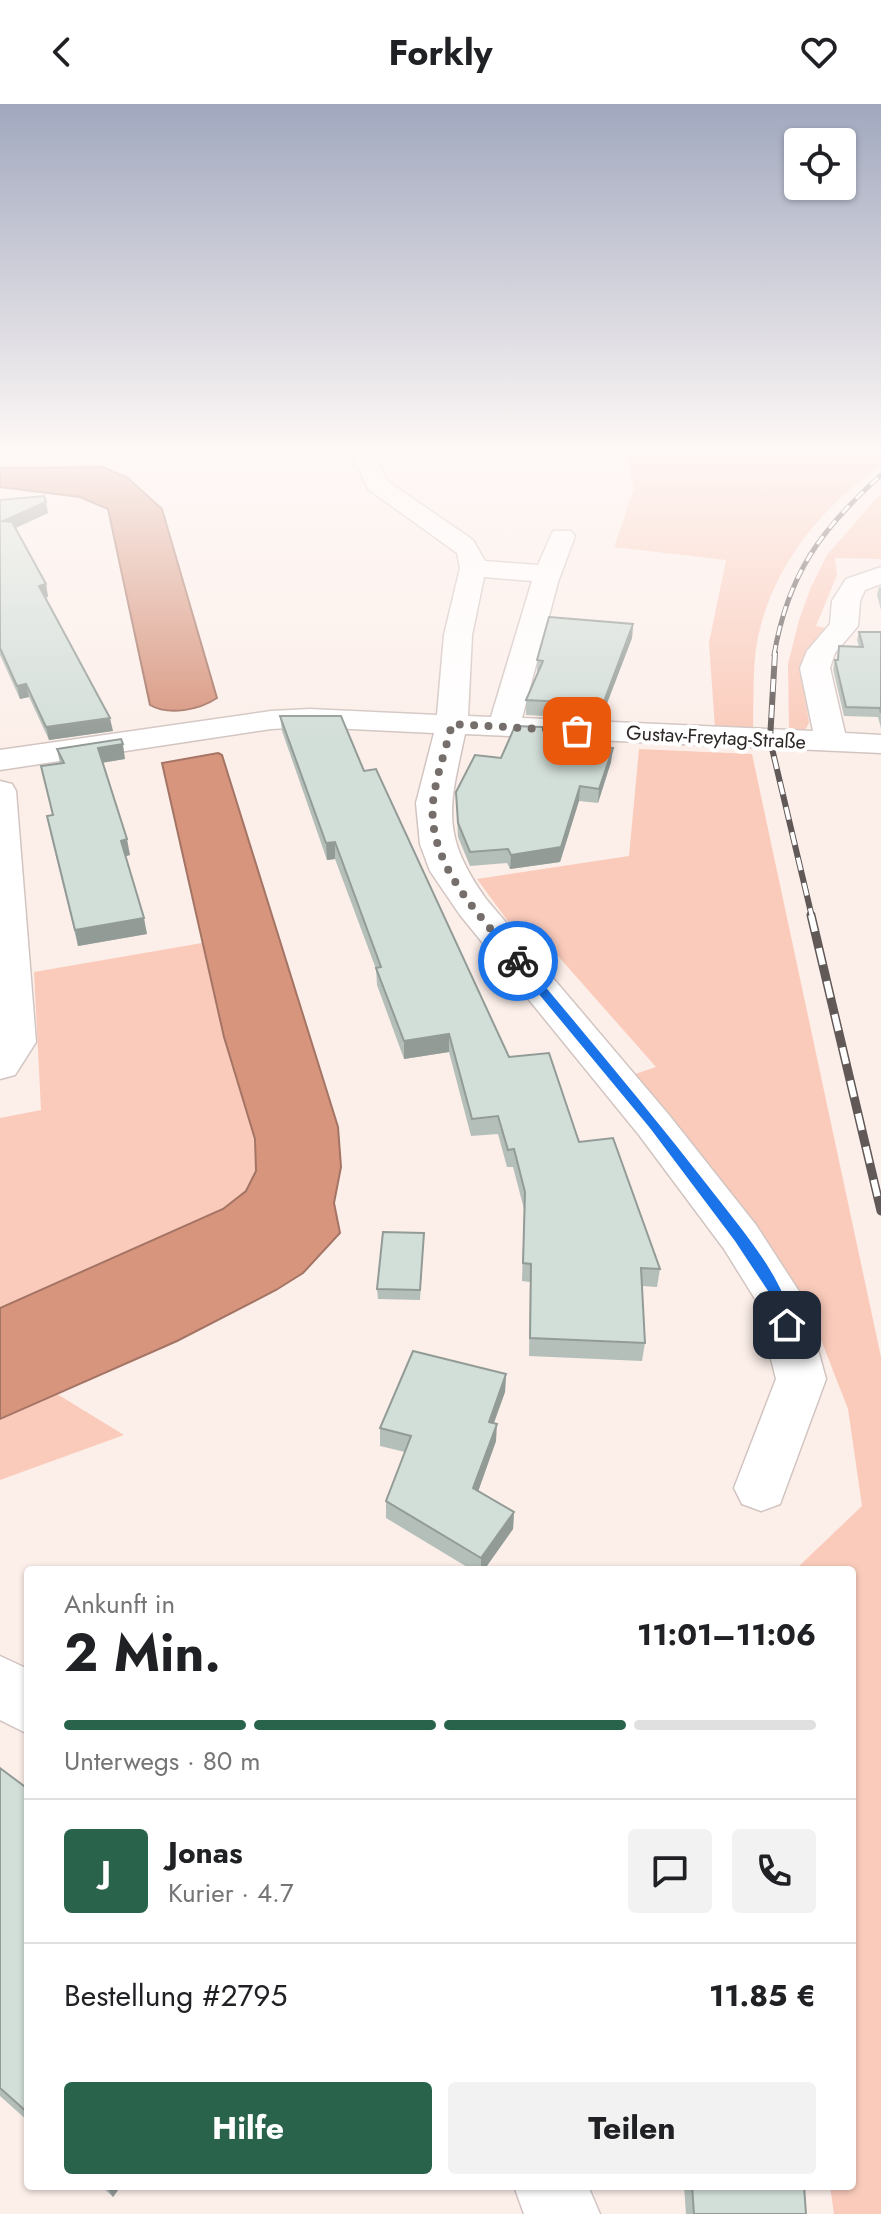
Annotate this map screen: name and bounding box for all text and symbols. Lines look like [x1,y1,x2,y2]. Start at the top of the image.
text: Forkly [388,26,493,78]
icon: back [40,30,84,74]
icon: heart [797,30,841,74]
map controls [784,128,856,200]
button: locate [784,128,856,200]
pin [543,697,611,765]
icon: bag [555,709,599,753]
street label: Gustav-Freytag-Straße [625,718,807,757]
courier [478,921,558,1001]
icon: bike [496,939,540,983]
pin [753,1291,821,1359]
icon: home [765,1303,809,1347]
text: Ankunft in [64,1585,175,1623]
text: 11:01–11:06 [637,1613,816,1656]
text: 2 Min. [64,1615,221,1691]
text: Unterwegs · 80 m [64,1742,261,1780]
button: chat [628,1829,712,1913]
button: phone [732,1829,816,1913]
text: Jonas [168,1831,243,1874]
text: J [101,1850,111,1893]
text: Kurier · 4.7 [168,1874,294,1912]
text: Bestellung #2795 [64,1974,288,2017]
text: 11.85 € [709,1974,816,2017]
button: Hilfe [64,2082,432,2174]
button: Teilen [448,2082,816,2174]

